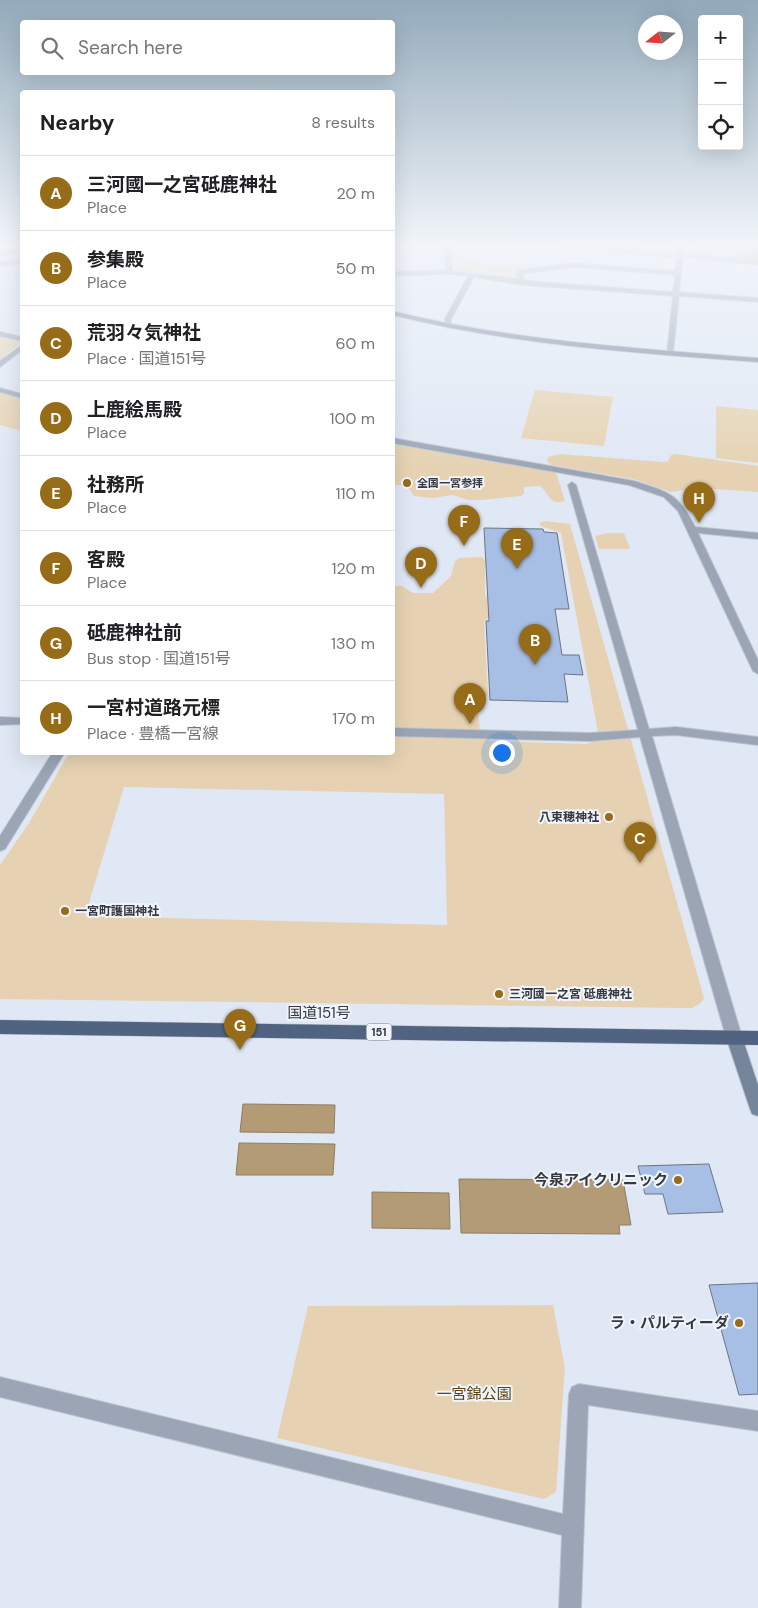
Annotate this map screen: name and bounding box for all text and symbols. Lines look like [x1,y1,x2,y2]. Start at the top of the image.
north arrow [638,15,683,60]
map controls [698,15,743,150]
button: + [698,15,743,60]
search box [20,20,395,75]
icon: search [38,34,66,62]
text: Search here [78,35,183,60]
button: − [698,60,743,105]
button: locate [698,105,743,150]
text: Nearby [40,109,114,137]
text: 8 results [311,112,375,133]
text: 三河國一之宮砥鹿神社 [87,172,277,197]
text: A [50,183,62,204]
text: 20 m [336,183,375,204]
text: Place [87,197,127,218]
text: 参集殿 [87,247,144,272]
text: B [51,258,61,279]
text: 50 m [336,258,375,279]
text: Place [87,272,127,293]
text: 荒羽々気神社 [87,320,201,345]
text: C [50,333,62,354]
text: 60 m [335,333,375,354]
text: Place · 国道151号 [87,348,206,369]
text: 上鹿絵馬殿 [87,397,182,422]
text: D [50,408,62,429]
text: 100 m [330,408,375,429]
text: Place [87,422,127,443]
text: 社務所 [87,472,144,497]
place label: 全国一宮参拝 [417,476,483,490]
marker: 全国一宮参拝 [401,477,413,489]
pin: H [683,482,715,523]
text: E [51,483,61,504]
text: 110 m [336,483,375,504]
text: Place [87,497,127,518]
pin: F [448,505,480,546]
pin: E [501,528,533,569]
text: 客殿 [87,547,125,572]
pin: D [405,547,437,588]
text: F [52,558,60,579]
text: 120 m [331,558,375,579]
text: Place [87,572,127,593]
text: 砥鹿神社前 [87,620,182,645]
pin: B [519,624,551,665]
text: G [50,633,62,654]
text: 130 m [331,633,375,654]
text: Bus stop · 国道151号 [87,648,231,669]
pin: A [454,683,486,724]
text: 一宮村道路元標 [87,695,220,720]
text: H [50,708,62,729]
text: 170 m [332,708,375,729]
text: Place · 豊橋一宮線 [87,723,218,744]
your location [489,740,515,766]
place label: 八束穂神社 [539,809,599,825]
marker: 八束穂神社 [603,811,615,823]
pin: C [624,822,656,863]
place label: 一宮町護国神社 [75,903,159,919]
marker: 一宮町護国神社 [59,905,71,917]
place label: 三河國一之宮 砥鹿神社 [509,986,632,1002]
marker: 三河國一之宮 砥鹿神社 [493,988,505,1000]
street label: 国道151号 [287,1003,351,1023]
pin: G [224,1009,256,1050]
road number: 151 [366,1024,392,1040]
place label: 今泉アイクリニック [534,1170,668,1190]
marker: 今泉アイクリニック [672,1174,684,1186]
place label: ラ・パルティーダ [610,1313,729,1333]
marker: ラ・パルティーダ [733,1317,745,1329]
park label: 一宮錦公園 [436,1384,512,1404]

